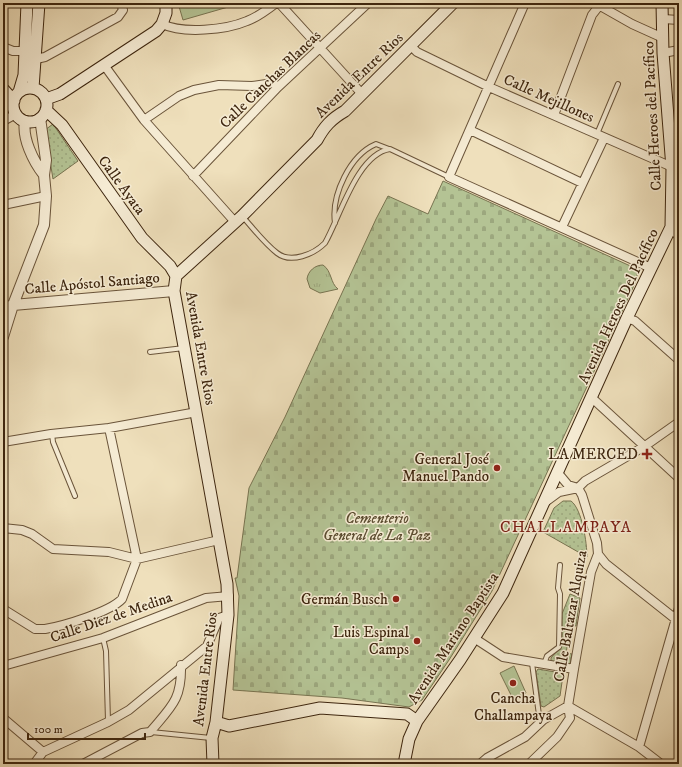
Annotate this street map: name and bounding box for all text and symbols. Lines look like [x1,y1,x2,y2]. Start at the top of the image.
street label: Calle Canchas Blancas [216,26,325,133]
street label: Avenida Entre Rios [311,29,407,122]
street label: Calle Heroes del Pacífico [639,41,666,191]
street label: Calle Mejillones [501,70,597,127]
street label: Calle Ayata [94,152,150,219]
street label: Avenida Heroes Del Pacífico [574,225,663,387]
street label: Calle Apóstol Santiago [24,268,160,299]
street label: Avenida Entre Rios [181,290,220,406]
place label: LA MERCED [548,445,638,464]
marker: LA MERCED [641,448,653,460]
place label: General José Manuel Pando [402,450,490,486]
marker: General José Manuel Pando [492,463,502,473]
park label: Cementerio General de La Paz [323,509,431,545]
district label: CHALLAMPAYA [500,517,632,537]
street label: Calle Baltazar Alquiza [550,548,592,683]
street label: Avenida Mariano Baptista [404,568,503,708]
street label: Calle Diez de Medina [48,587,175,647]
place label: Germán Busch [301,590,388,609]
marker: Germán Busch [391,594,401,604]
street label: Avenida Entre Rios [189,611,222,727]
place label: Luis Espinal Camps [333,623,409,659]
marker: Luis Espinal Camps [412,636,422,646]
marker: Cancha Challampaya [508,678,518,688]
place label: Cancha Challampaya [474,689,553,725]
scale bar [28,715,145,741]
text: 100 m [34,722,63,737]

